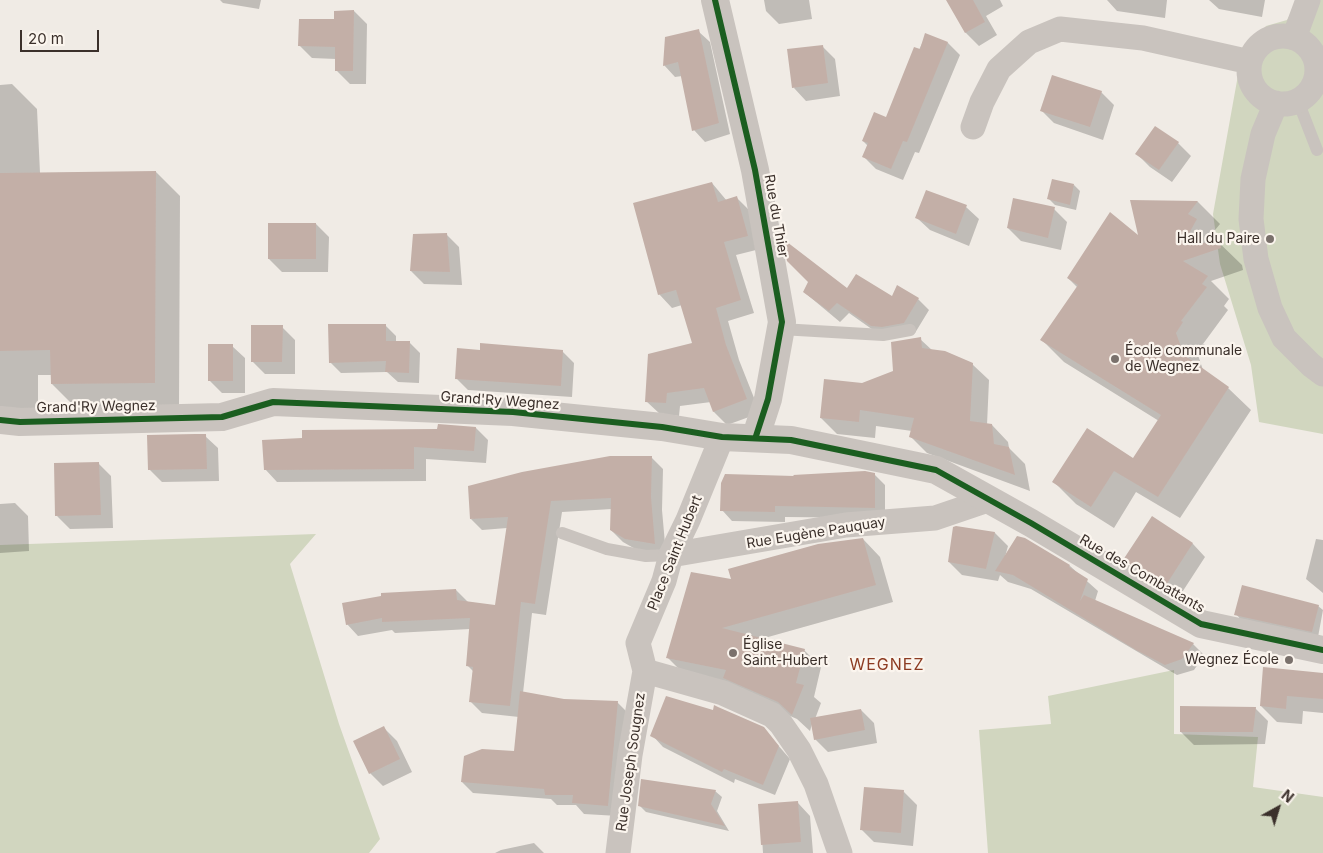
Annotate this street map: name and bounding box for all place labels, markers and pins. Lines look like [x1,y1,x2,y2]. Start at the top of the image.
place label: Hall du Paire [1177,231,1260,247]
marker: Hall du Paire [1264,233,1276,245]
place label: École communale de Wegnez [1125,343,1242,376]
marker: École communale de Wegnez [1109,353,1121,365]
place label: Église Saint-Hubert [743,637,828,670]
marker: Église Saint-Hubert [727,647,739,659]
place label: Wegnez École [1185,652,1279,668]
marker: Wegnez École [1283,654,1295,666]

